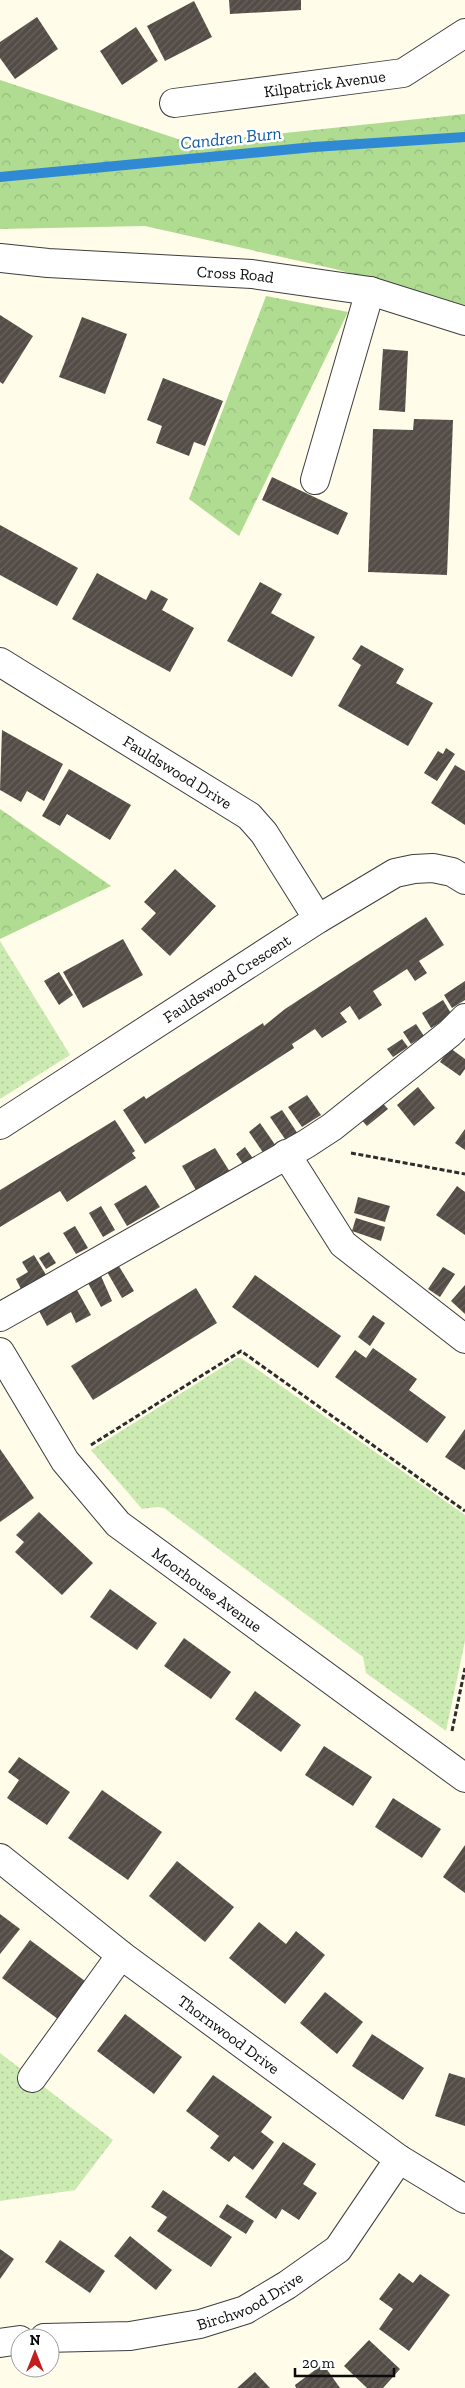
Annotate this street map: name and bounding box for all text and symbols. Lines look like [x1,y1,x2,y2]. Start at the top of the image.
street label: Kilpatrick Avenue [263,66,387,101]
water label: Candren Burn [179,122,283,154]
street label: Cross Road [196,262,275,287]
street label: Fauldswood Drive [120,731,236,813]
street label: Fauldswood Crescent [159,930,294,1026]
street label: Moorhouse Avenue [149,1543,266,1636]
street label: Thornwood Drive [174,1991,284,2078]
street label: Birchwood Drive [194,2268,306,2334]
north arrow [10,2328,60,2378]
text: N [30,2332,41,2349]
scale bar [295,2346,394,2378]
text: 20 m [302,2354,335,2372]

